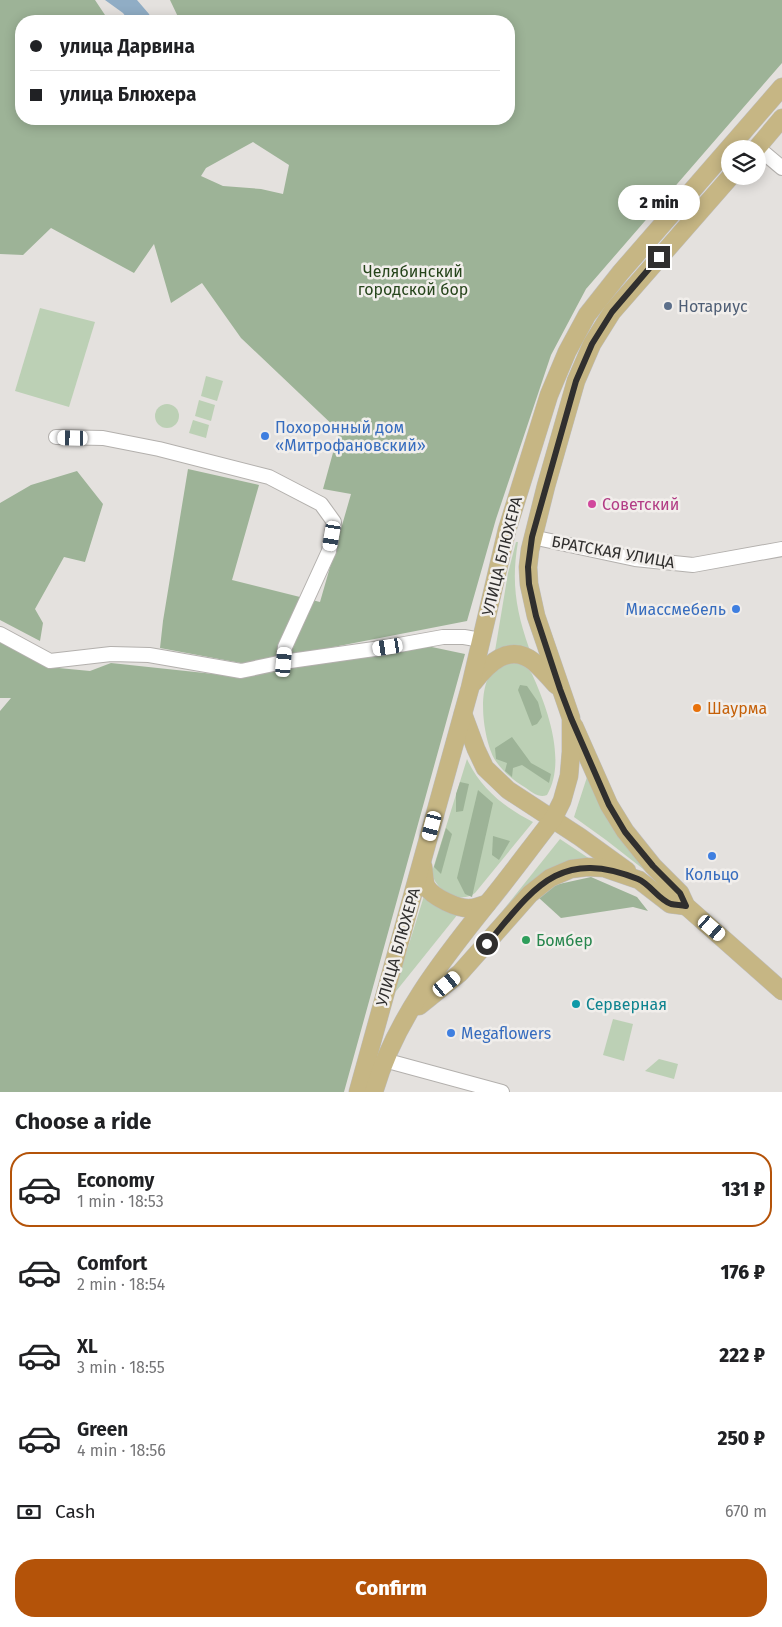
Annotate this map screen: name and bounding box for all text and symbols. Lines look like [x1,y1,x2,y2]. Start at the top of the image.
text: улица Дарвина [60,35,195,58]
text: улица Блюхера [60,83,196,106]
map controls [721,140,766,185]
button: layers [721,140,766,185]
callout: 2 min [618,184,700,220]
text: 2 min [639,193,679,212]
route end [648,246,670,268]
park label: Челябинский городской бор [358,262,468,299]
place label: Нотариус [678,297,748,316]
marker: Нотариус [662,300,674,312]
place label: Похоронный дом «Митрофановский» [275,418,426,455]
car [57,430,88,446]
marker: Похоронный дом «Митрофановский» [259,430,271,442]
street label: УЛИЦА БЛЮХЕРА [478,494,526,618]
place label: Советский [602,495,679,514]
marker: Советский [586,498,598,510]
car [322,520,341,552]
street label: БРАТСКАЯ УЛИЦА [550,532,677,572]
place label: Миассмебель [626,600,726,619]
marker: Миассмебель [730,603,742,615]
car [372,637,403,657]
car [275,646,292,678]
place label: Шаурма [707,699,767,718]
marker: Шаурма [691,702,703,714]
car [420,810,443,842]
marker: Кольцо [706,850,718,862]
place label: Кольцо [685,865,739,884]
street label: УЛИЦА БЛЮХЕРА [372,885,424,1008]
car [695,912,728,944]
place label: Бомбер [536,931,593,950]
route start [476,933,498,955]
marker: Бомбер [520,934,532,946]
car [430,969,463,999]
place label: Серверная [586,995,667,1014]
marker: Серверная [570,998,582,1010]
place label: Megaflowers [461,1024,551,1043]
marker: Megaflowers [445,1027,457,1039]
text: Choose a ride [15,1108,151,1135]
icon: car [17,1167,62,1212]
text: Economy [77,1169,154,1192]
text: 131 ₽ [722,1178,765,1201]
text: 1 min · 18:53 [77,1192,164,1211]
icon: car [17,1250,62,1295]
text: Comfort [77,1252,147,1275]
text: 176 ₽ [721,1261,765,1284]
text: 2 min · 18:54 [77,1275,165,1294]
icon: car [17,1333,62,1378]
text: XL [77,1335,98,1358]
text: 222 ₽ [719,1344,765,1367]
text: 3 min · 18:55 [77,1358,165,1377]
icon: car [17,1416,62,1461]
text: Green [77,1418,128,1441]
text: 250 ₽ [718,1427,765,1450]
text: 4 min · 18:56 [77,1441,166,1460]
icon: cash [15,1498,43,1526]
text: Cash [55,1500,96,1523]
text: 670 m [725,1502,767,1521]
button: Confirm [15,1559,767,1617]

